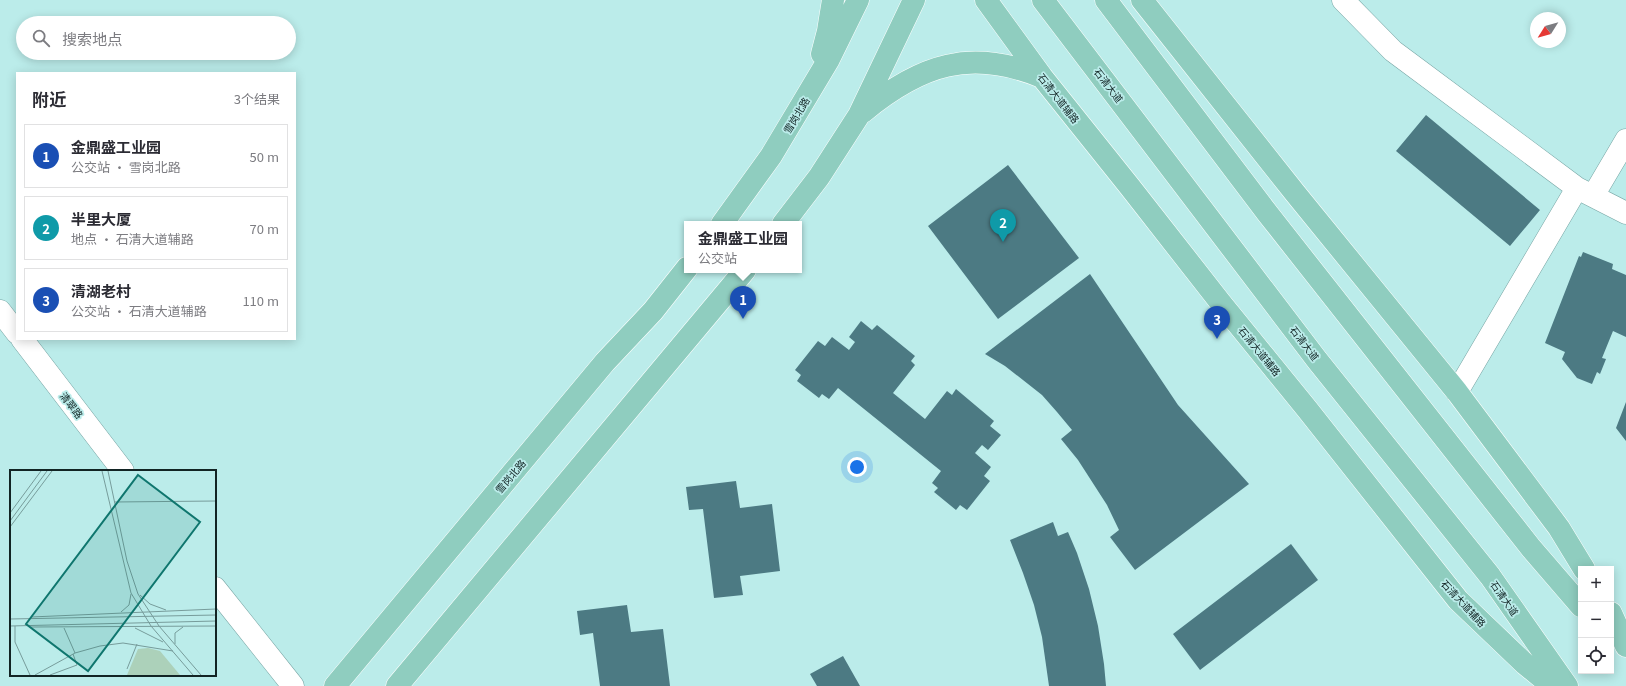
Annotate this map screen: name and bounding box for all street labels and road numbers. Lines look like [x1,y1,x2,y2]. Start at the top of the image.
street label: 石清大道 [1091,65,1127,105]
street label: 石清大道辅路 [1035,70,1083,126]
street label: 雪岗北路 [779,94,813,136]
street label: 石清大道辅路 [1235,323,1285,379]
street label: 石清大道 [1287,323,1323,363]
street label: 清翠路 [57,389,87,421]
street label: 雪岗北路 [491,456,529,496]
street label: 石清大道辅路 [1438,576,1490,630]
street label: 石清大道 [1487,577,1523,619]

